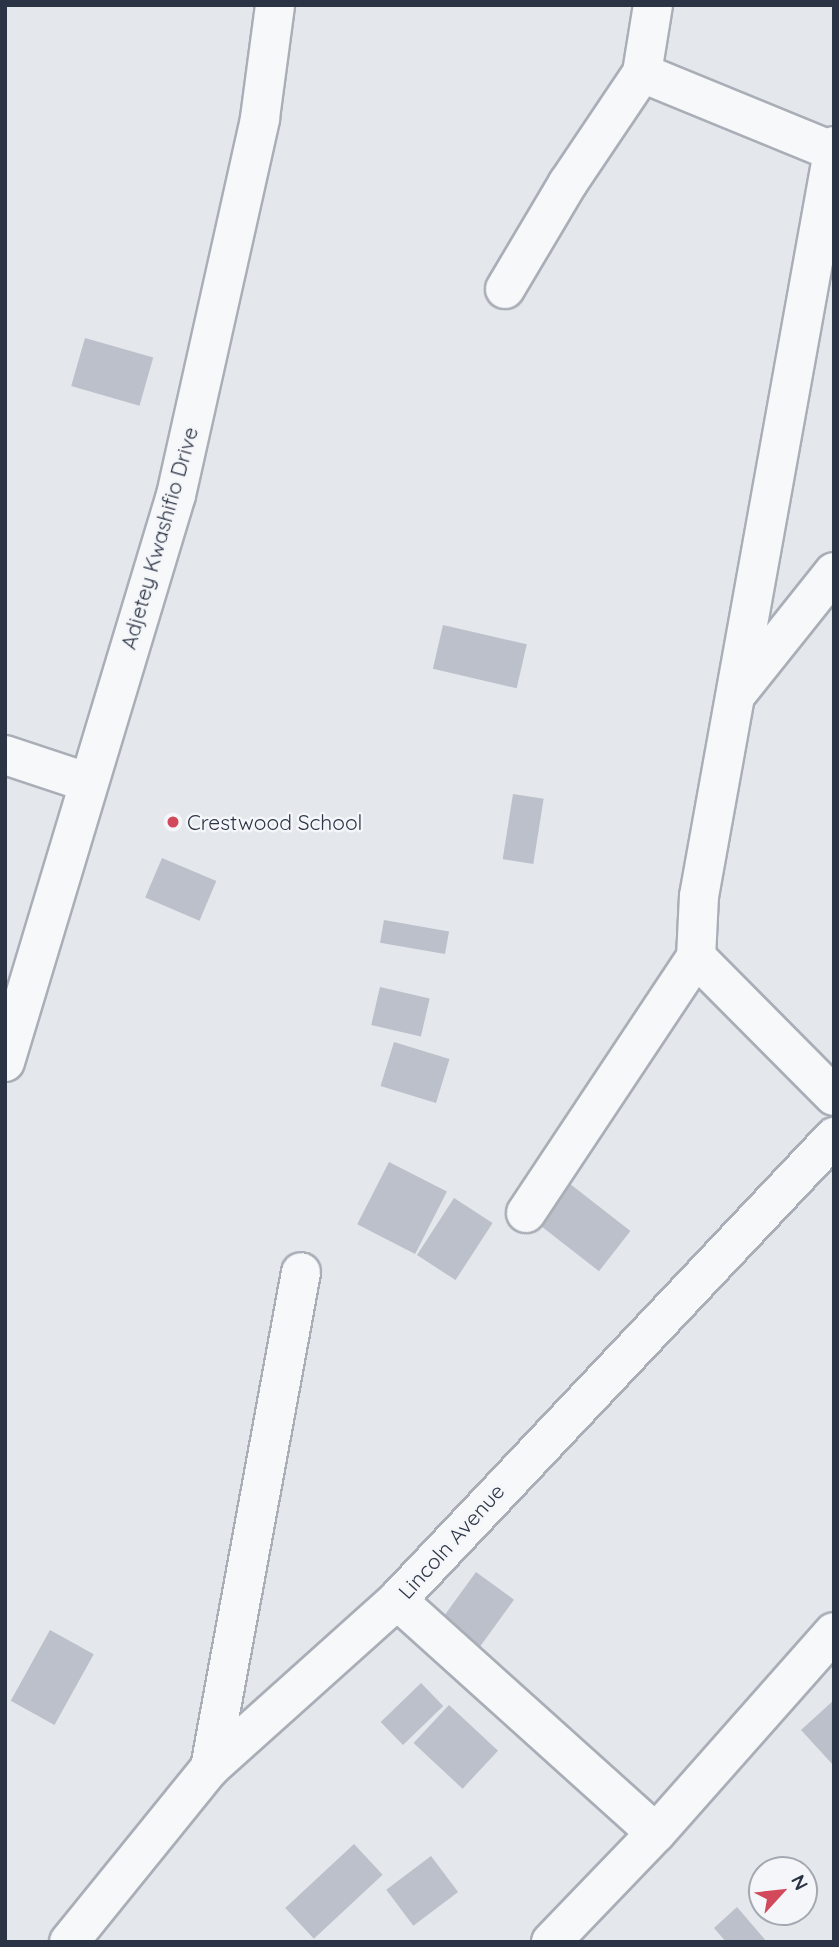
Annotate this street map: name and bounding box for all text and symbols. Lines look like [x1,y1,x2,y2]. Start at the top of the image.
street label: Adjetey Kwashifio Drive [115,424,203,652]
place label: Crestwood School [187,809,362,835]
marker: Crestwood School [165,814,181,830]
street label: Lincoln Avenue [393,1478,509,1604]
north arrow [748,1856,818,1926]
text: N [786,1871,814,1894]

